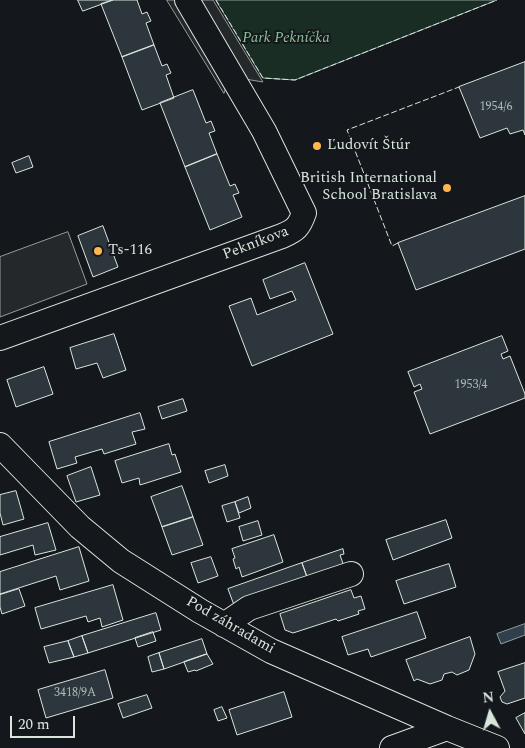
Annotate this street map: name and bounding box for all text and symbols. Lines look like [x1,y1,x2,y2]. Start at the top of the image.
park label: Park Pekníčka [242,30,330,48]
house number: 1954/6 [480,101,512,115]
place label: Ľudovít Štúr [327,137,410,155]
marker: Ľudovít Štúr [311,140,323,152]
place label: British International School Bratislava [300,170,437,205]
marker: British International School Bratislava [441,182,453,194]
street label: Pekníkova [221,223,291,265]
place label: Ts-116 [108,242,152,260]
marker: Ts-116 [92,245,104,257]
house number: 1953/4 [455,379,487,393]
street label: Pod záhradami [182,593,278,659]
house number: 3418/9A [54,687,96,701]
text: N [482,687,495,709]
north arrow [465,688,515,738]
scale bar [12,706,78,738]
text: 20 m [18,713,50,736]

